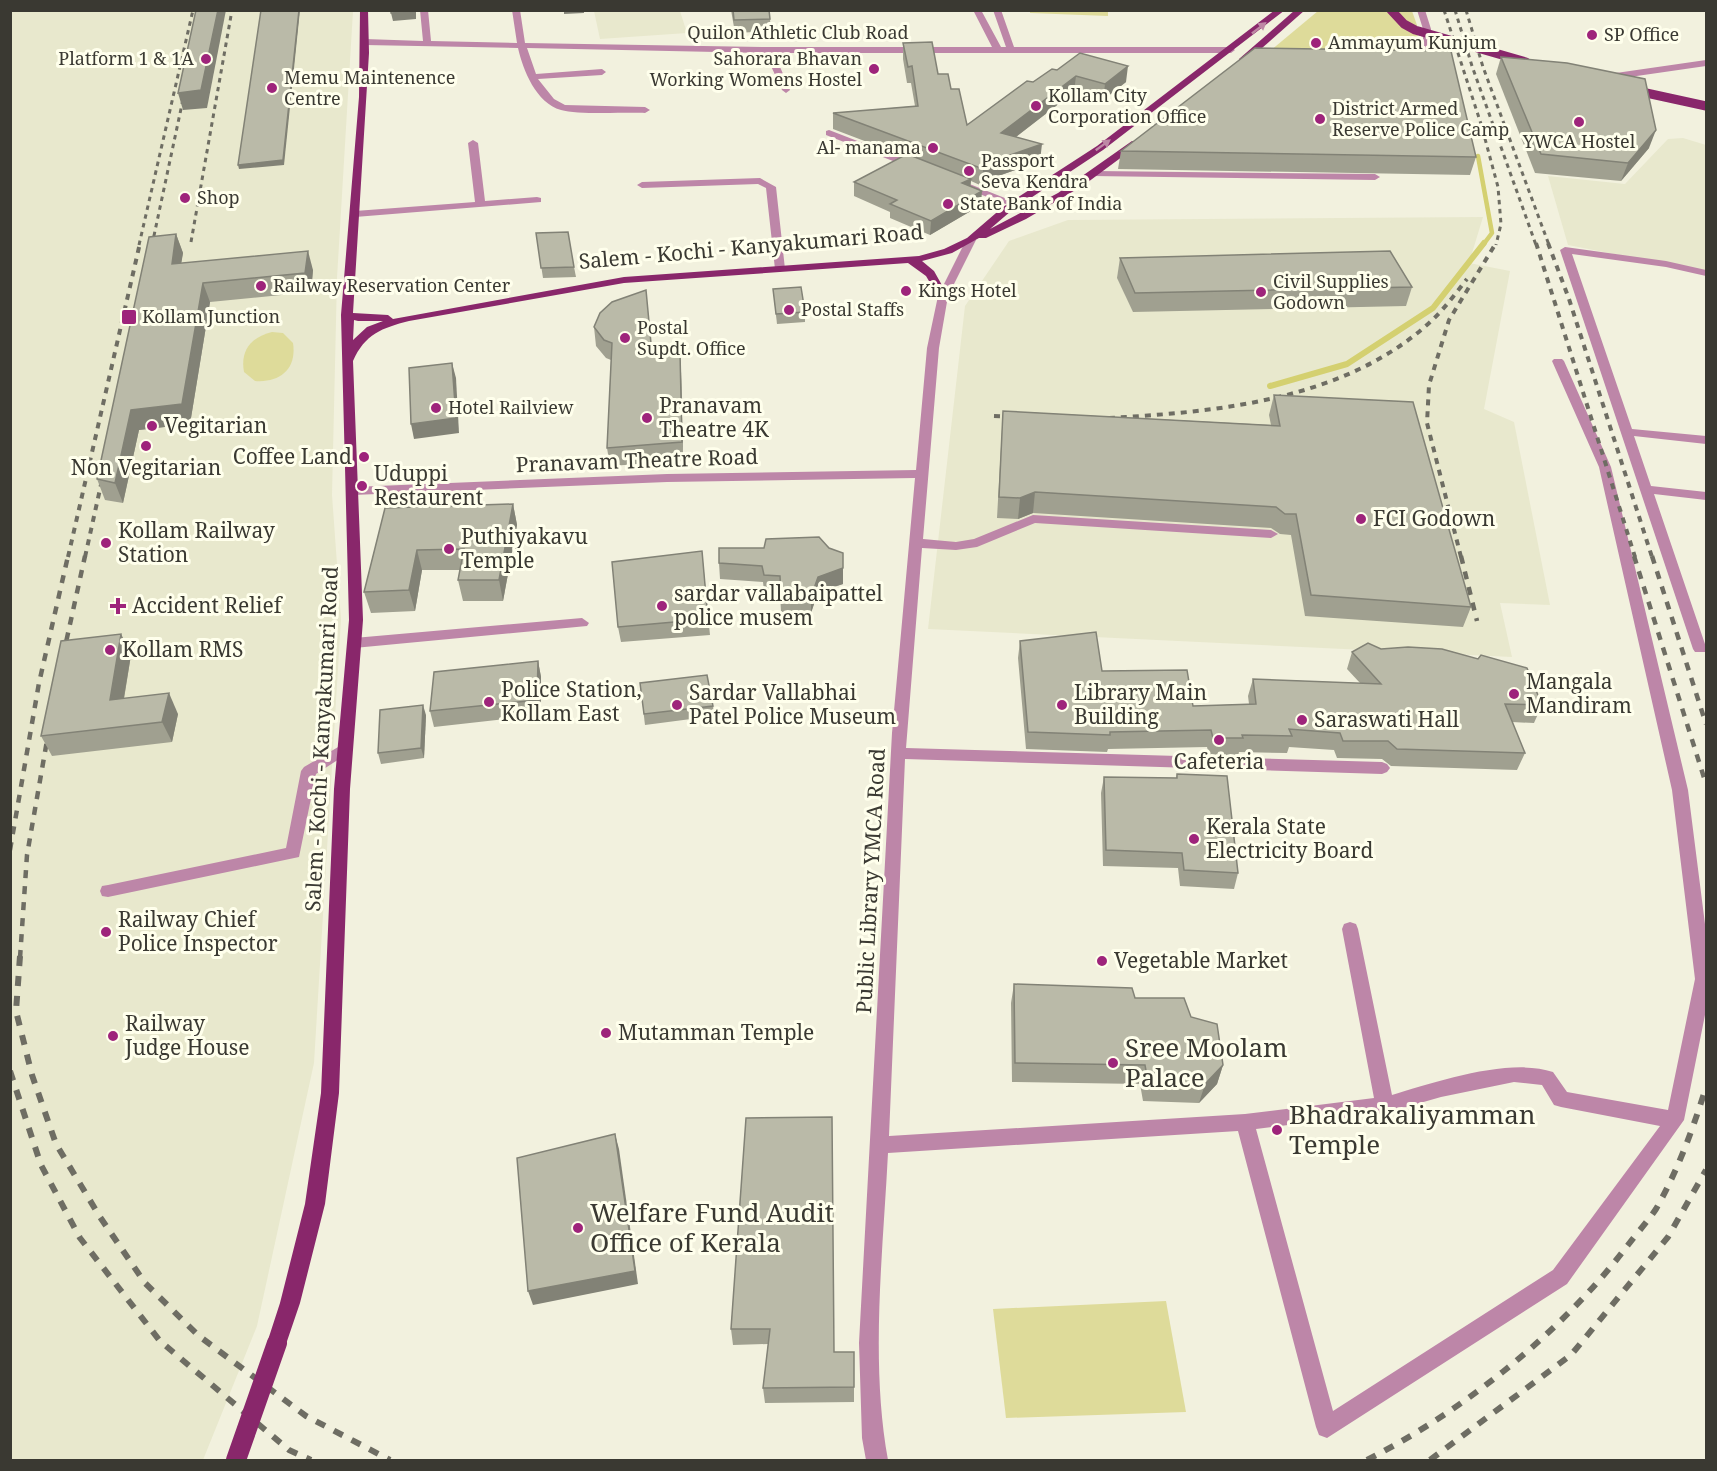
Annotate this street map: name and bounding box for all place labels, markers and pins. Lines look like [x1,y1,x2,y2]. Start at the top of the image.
place label: SP Office [1604,22,1679,46]
marker: SP Office [1585,28,1599,42]
place label: Ammayum Kunjum [1328,30,1497,54]
marker: Ammayum Kunjum [1309,36,1323,50]
place label: Platform 1 & 1A [58,46,194,70]
place label: Sahorara Bhavan Working Womens Hostel [650,46,862,91]
marker: Platform 1 & 1A [199,52,213,66]
marker: Sahorara Bhavan Working Womens Hostel [867,62,881,76]
place label: Memu Maintenence Centre [284,65,455,110]
marker: Memu Maintenence Centre [265,81,279,95]
place label: Kollam City Corporation Office [1048,83,1206,128]
place label: District Armed Reserve Police Camp [1332,96,1509,141]
marker: Kollam City Corporation Office [1029,99,1043,113]
marker: District Armed Reserve Police Camp [1313,112,1327,126]
marker: YWCA Hostel [1572,115,1586,129]
place label: YWCA Hostel [1522,129,1636,153]
place label: Al- manama [816,135,921,159]
marker: Al- manama [926,141,940,155]
place label: Passport Seva Kendra [981,148,1088,193]
marker: Passport Seva Kendra [962,164,976,178]
place label: Shop [197,185,240,209]
marker: Shop [178,191,192,205]
place label: State Bank of India [960,191,1123,215]
marker: State Bank of India [941,197,955,211]
place label: Civil Supplies Godown [1273,269,1389,314]
place label: Railway Reservation Center [273,273,511,297]
place label: Kings Hotel [918,278,1017,302]
marker: Railway Reservation Center [254,279,268,293]
marker: Kings Hotel [899,284,913,298]
marker: Civil Supplies Godown [1254,285,1268,299]
place label: Postal Staffs [801,297,904,321]
marker: Postal Staffs [782,303,796,317]
place label: Kollam Junction [142,304,280,328]
marker: Kollam Junction [120,308,138,326]
place label: Postal Supdt. Office [637,315,746,360]
marker: Postal Supdt. Office [618,331,632,345]
place label: Pranavam Theatre 4K [659,391,769,443]
place label: Hotel Railview [448,395,574,419]
marker: Hotel Railview [429,401,443,415]
place label: Vegitarian [164,411,267,439]
marker: Pranavam Theatre 4K [640,411,654,425]
marker: Vegitarian [145,419,159,433]
marker: Non Vegitarian [139,439,153,453]
place label: Coffee Land [233,442,352,470]
marker: Coffee Land [357,450,371,464]
place label: Non Vegitarian [71,453,221,481]
place label: Uduppi Restaurent [374,459,483,511]
marker: Uduppi Restaurent [355,479,369,493]
place label: FCI Godown [1373,504,1495,532]
marker: FCI Godown [1354,512,1368,526]
place label: Kollam Railway Station [118,516,275,568]
place label: Puthiyakavu Temple [461,522,588,574]
marker: Kollam Railway Station [99,536,113,550]
marker: Puthiyakavu Temple [442,542,456,556]
place label: sardar vallabaipattel police musem [674,579,883,631]
place label: Accident Relief [132,591,284,619]
marker: Accident Relief [109,597,127,615]
marker: sardar vallabaipattel police musem [655,599,669,613]
place label: Kollam RMS [122,635,243,663]
marker: Kollam RMS [103,643,117,657]
place label: Mangala Mandiram [1526,667,1632,719]
place label: Police Station, Kollam East [501,675,642,727]
place label: Sardar Vallabhai Patel Police Museum [689,678,896,730]
place label: Library Main Building [1074,678,1207,730]
marker: Mangala Mandiram [1507,687,1521,701]
marker: Police Station, Kollam East [482,695,496,709]
marker: Sardar Vallabhai Patel Police Museum [670,698,684,712]
marker: Library Main Building [1055,698,1069,712]
place label: Saraswati Hall [1314,705,1459,733]
marker: Saraswati Hall [1295,713,1309,727]
marker: Cafeteria [1212,733,1226,747]
place label: Cafeteria [1174,747,1264,775]
place label: Kerala State Electricity Board [1206,812,1373,864]
marker: Kerala State Electricity Board [1187,832,1201,846]
place label: Railway Chief Police Inspector [118,905,278,957]
marker: Railway Chief Police Inspector [99,925,113,939]
place label: Vegetable Market [1114,946,1288,974]
marker: Vegetable Market [1095,954,1109,968]
place label: Railway Judge House [124,1009,250,1061]
place label: Mutamman Temple [618,1018,814,1046]
marker: Mutamman Temple [599,1026,613,1040]
marker: Railway Judge House [106,1029,120,1043]
place label: Sree Moolam Palace [1125,1029,1288,1095]
marker: Sree Moolam Palace [1106,1056,1120,1070]
place label: Bhadrakaliyamman Temple [1289,1096,1536,1162]
marker: Bhadrakaliyamman Temple [1270,1123,1284,1137]
place label: Welfare Fund Audit Office of Kerala [590,1194,834,1260]
marker: Welfare Fund Audit Office of Kerala [571,1221,585,1235]

